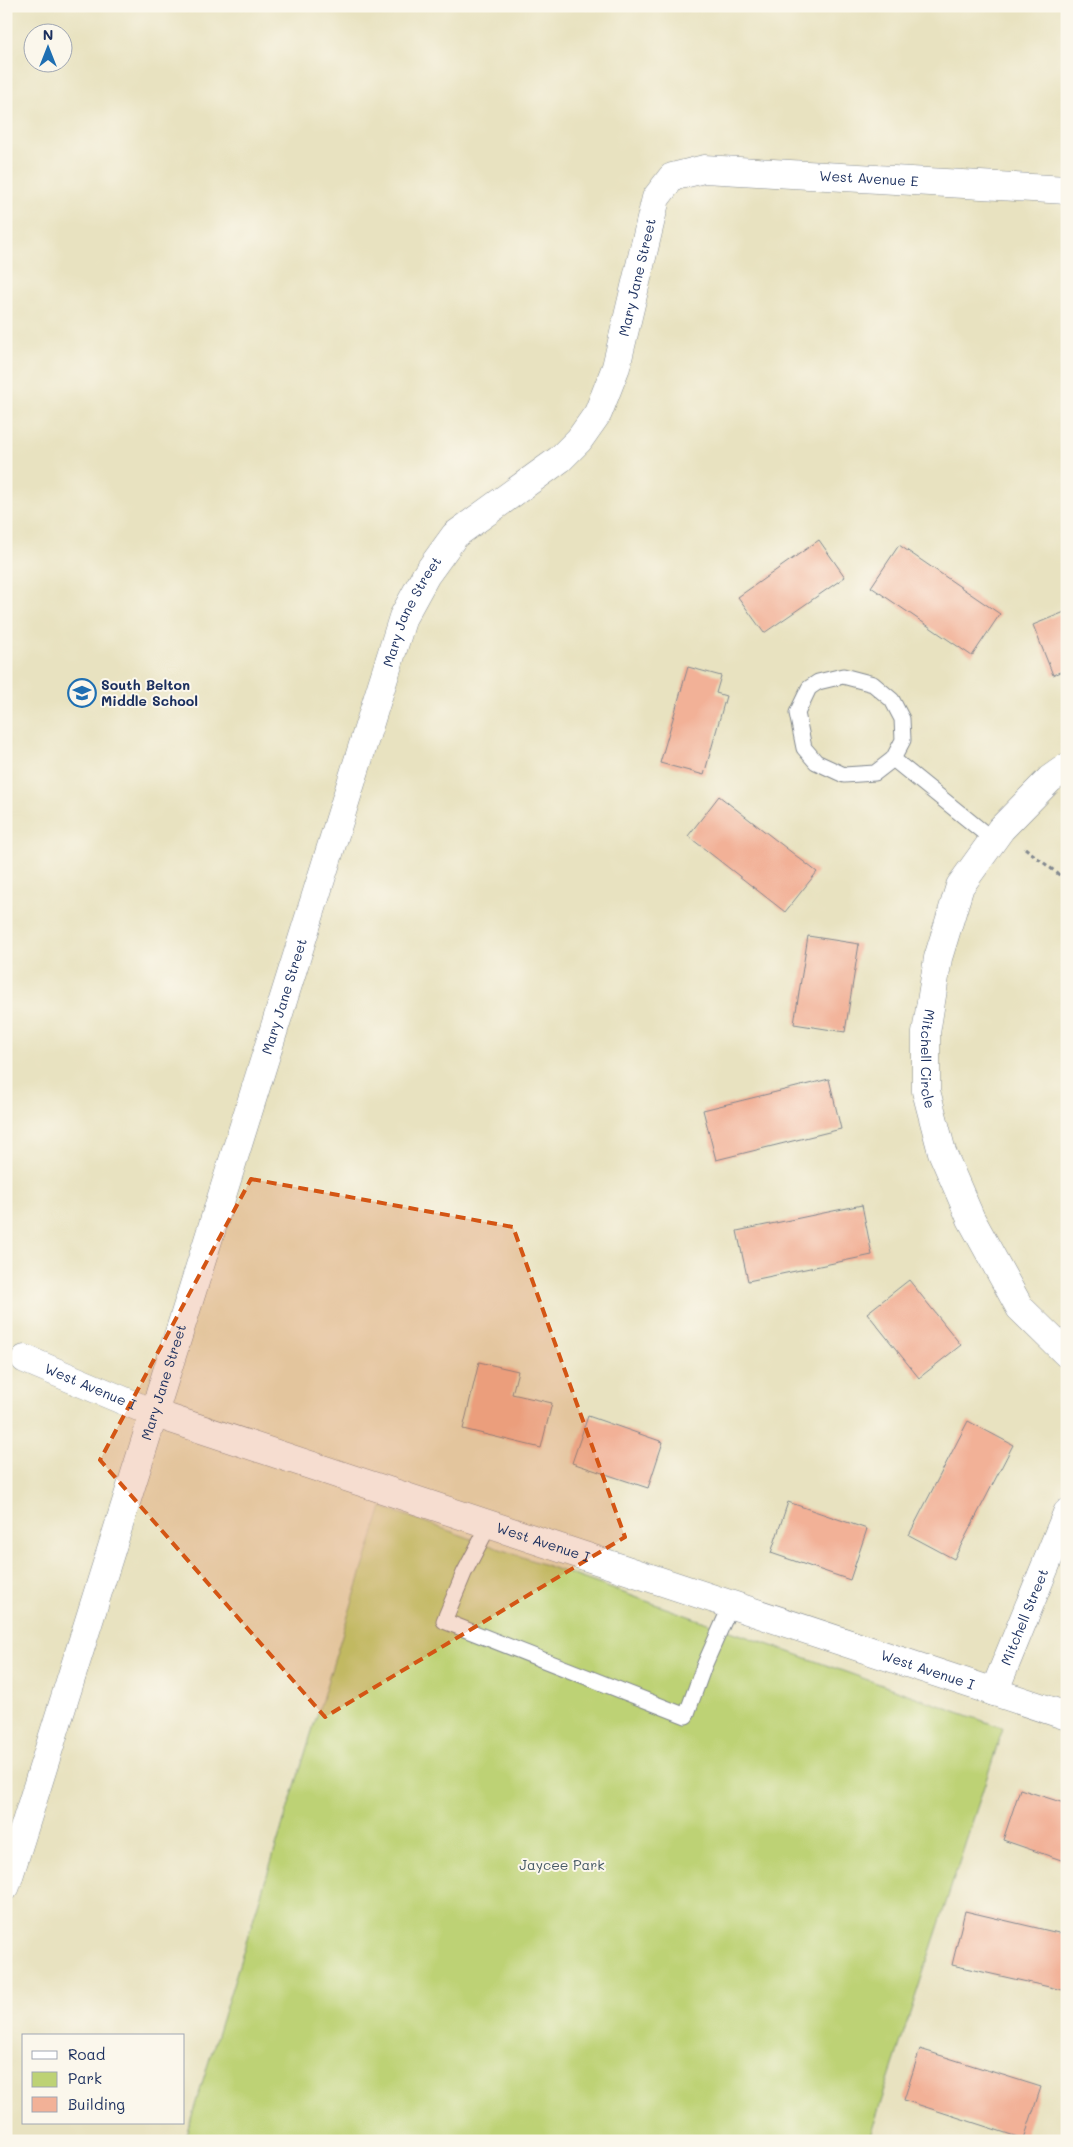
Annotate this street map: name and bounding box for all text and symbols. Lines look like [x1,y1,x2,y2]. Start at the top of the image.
north arrow [22,22,72,72]
text: N [43,25,53,44]
street label: West Avenue E [819,166,919,190]
street label: Mary Jane Street [614,216,660,338]
street label: Mary Jane Street [378,552,446,669]
place label: South Belton Middle School [101,675,198,710]
school or university icon: South Belton Middle School [67,678,97,708]
street label: Mary Jane Street [257,936,311,1057]
street label: Mitchell Circle [917,1008,940,1110]
street label: Mary Jane Street [136,1322,190,1442]
street label: West Avenue I [42,1358,139,1414]
street label: West Avenue I [494,1518,593,1566]
street label: Mitchell Street [996,1566,1052,1668]
street label: West Avenue I [878,1645,977,1694]
park label: Jaycee Park [519,1855,605,1874]
legend [22,2034,185,2124]
text: Road [68,2044,105,2064]
text: Park [68,2068,102,2088]
text: Building [68,2094,125,2114]

